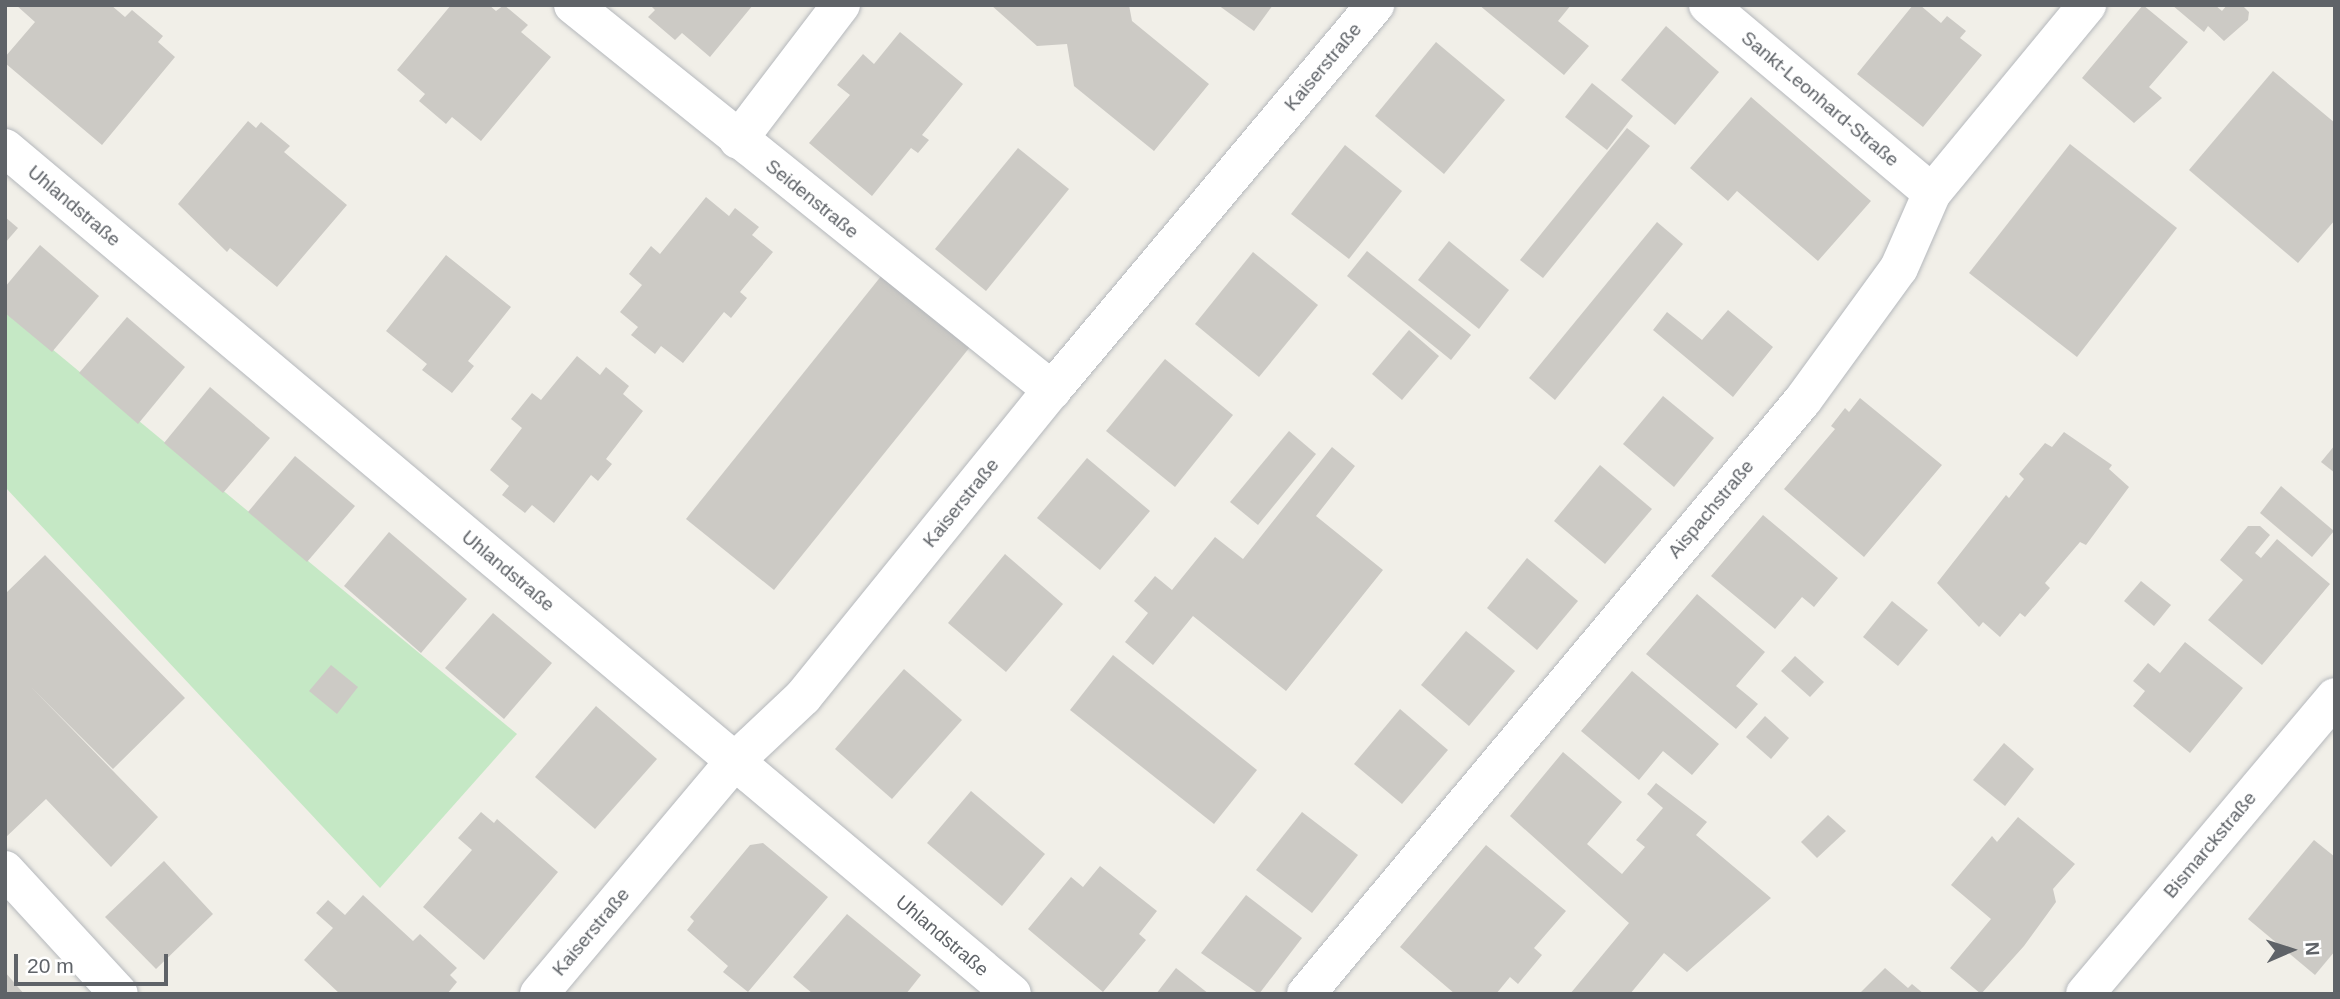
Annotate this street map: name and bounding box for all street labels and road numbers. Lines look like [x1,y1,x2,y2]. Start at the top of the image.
street label: Kaiserstraße [1280,18,1366,116]
street label: Sankt-Leonhard-Straße [1737,26,1903,172]
street label: Seidenstraße [761,155,863,243]
street label: Uhlandstraße [23,161,125,251]
street label: Kaiserstraße [918,454,1004,552]
street label: Aispachstraße [1663,455,1759,563]
street label: Uhlandstraße [457,526,559,616]
street label: Bismarckstraße [2159,787,2261,903]
street label: Kaiserstraße [548,883,634,981]
street label: Uhlandstraße [891,891,993,981]

